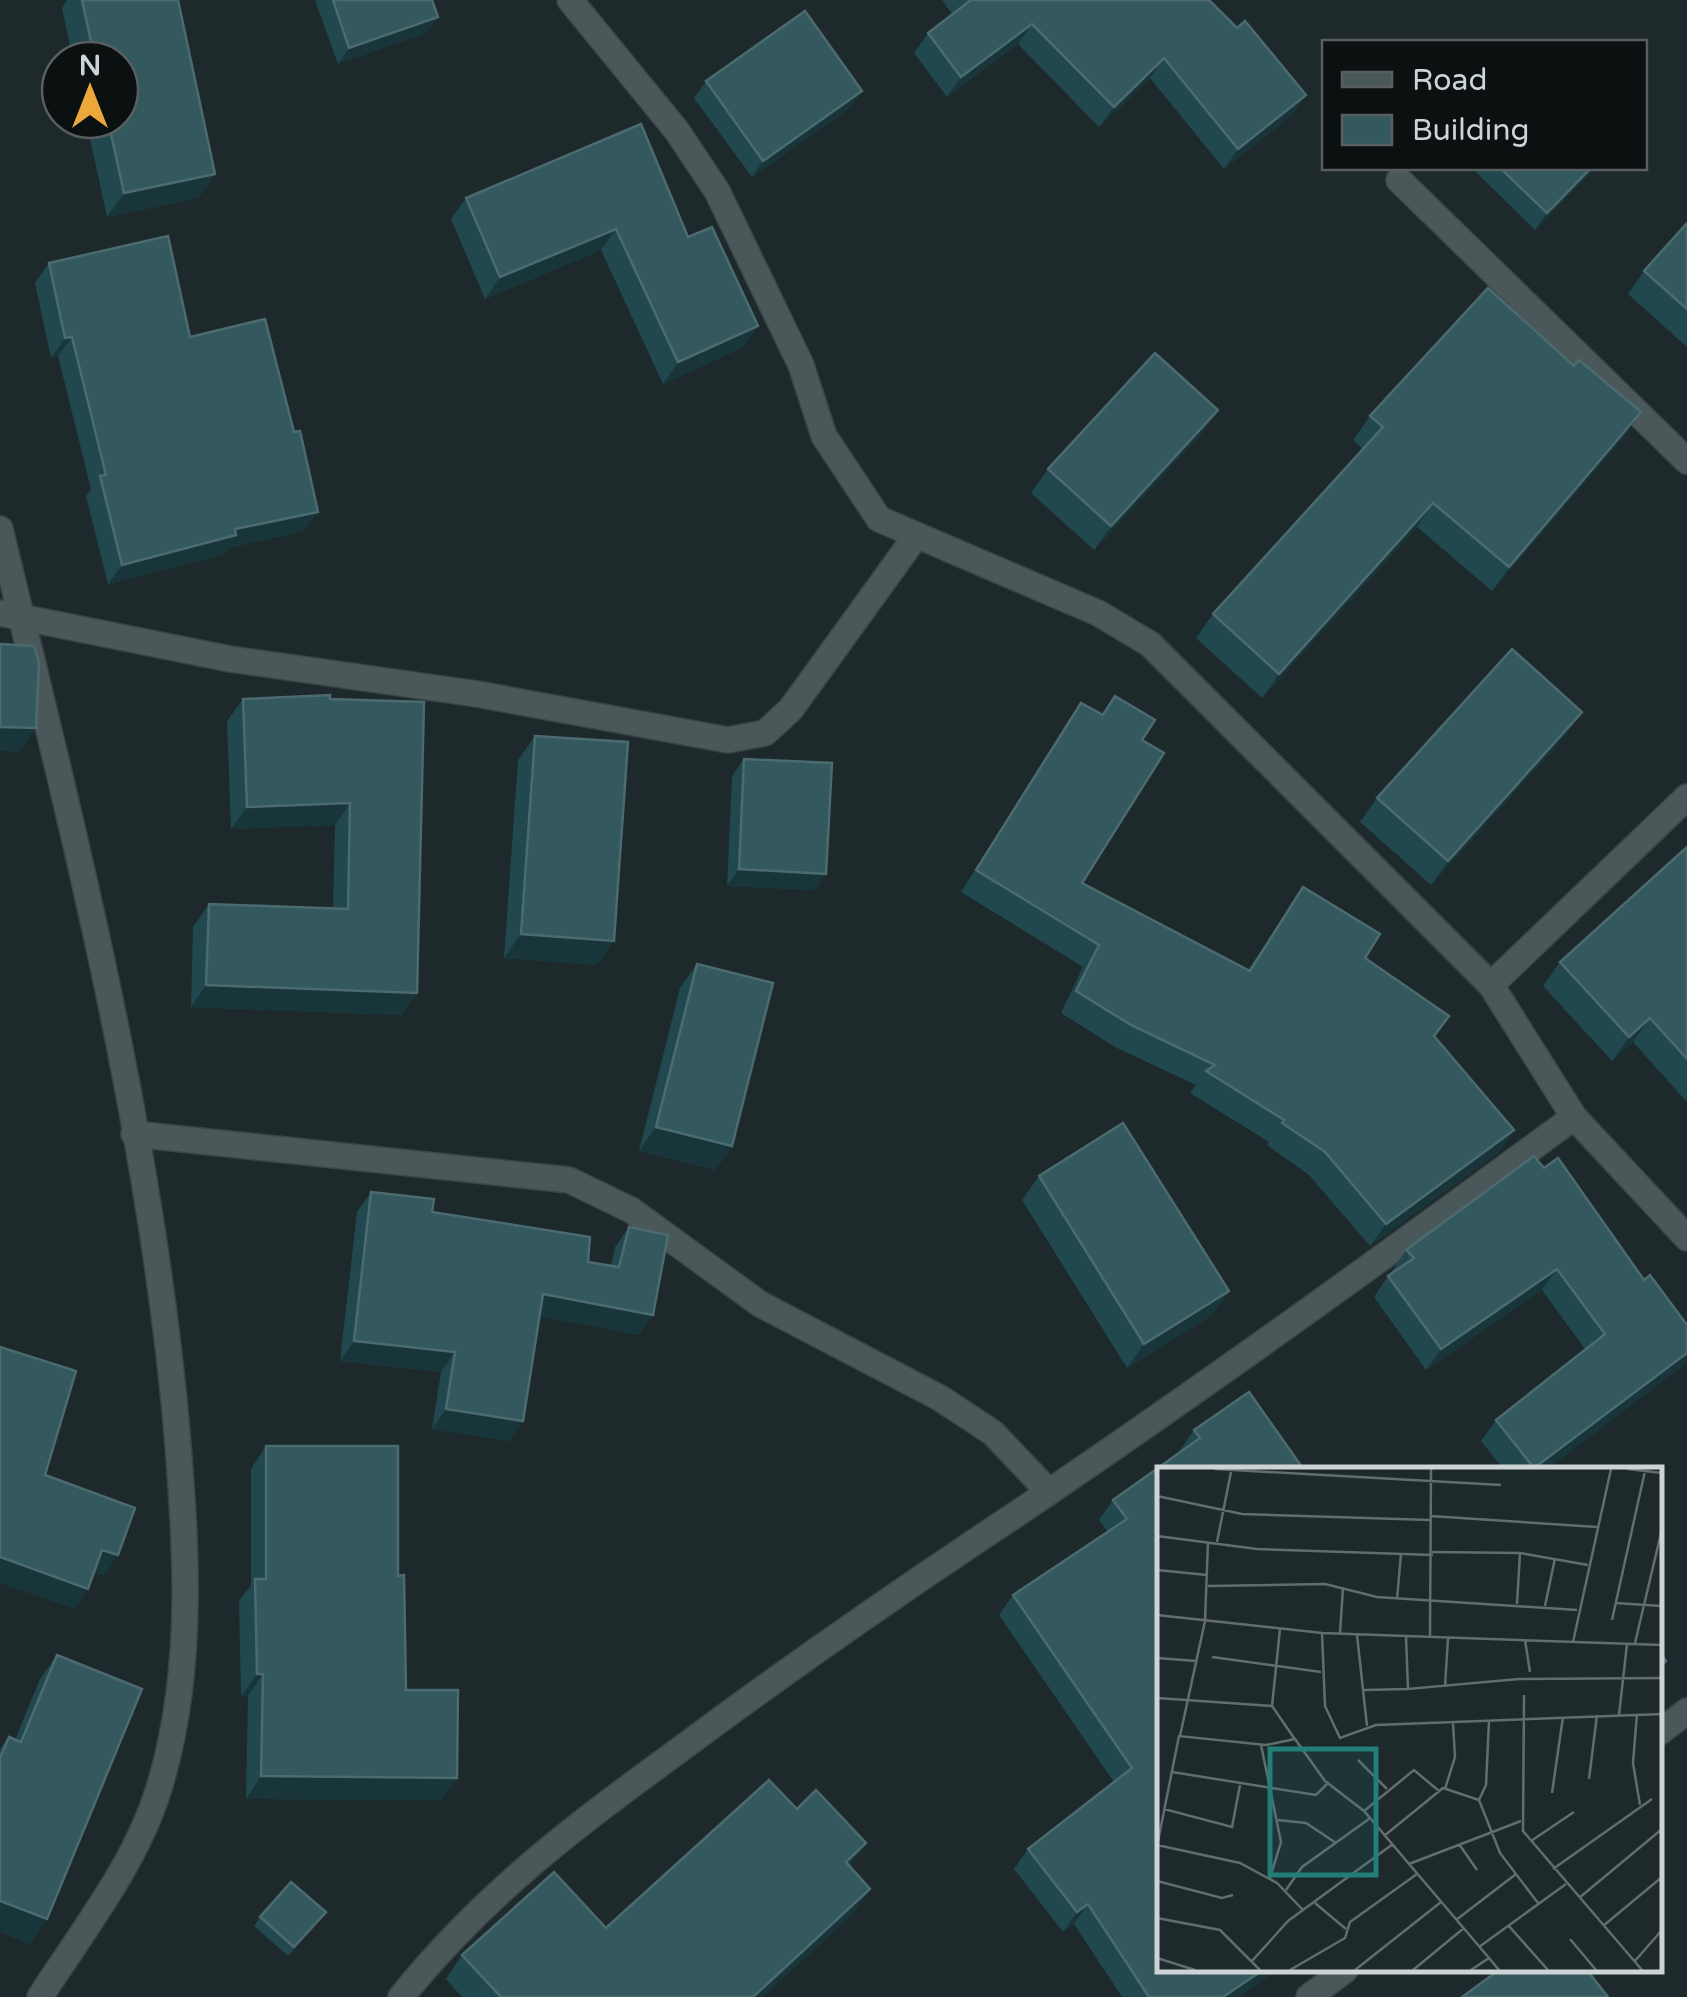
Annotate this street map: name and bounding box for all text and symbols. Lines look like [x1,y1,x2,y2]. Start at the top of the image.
north arrow [40,40,140,140]
legend [1322,40,1647,170]
text: N [79,49,101,83]
text: Road [1412,62,1487,99]
text: Building [1412,112,1529,149]
inset map [1157,1467,1662,1972]

